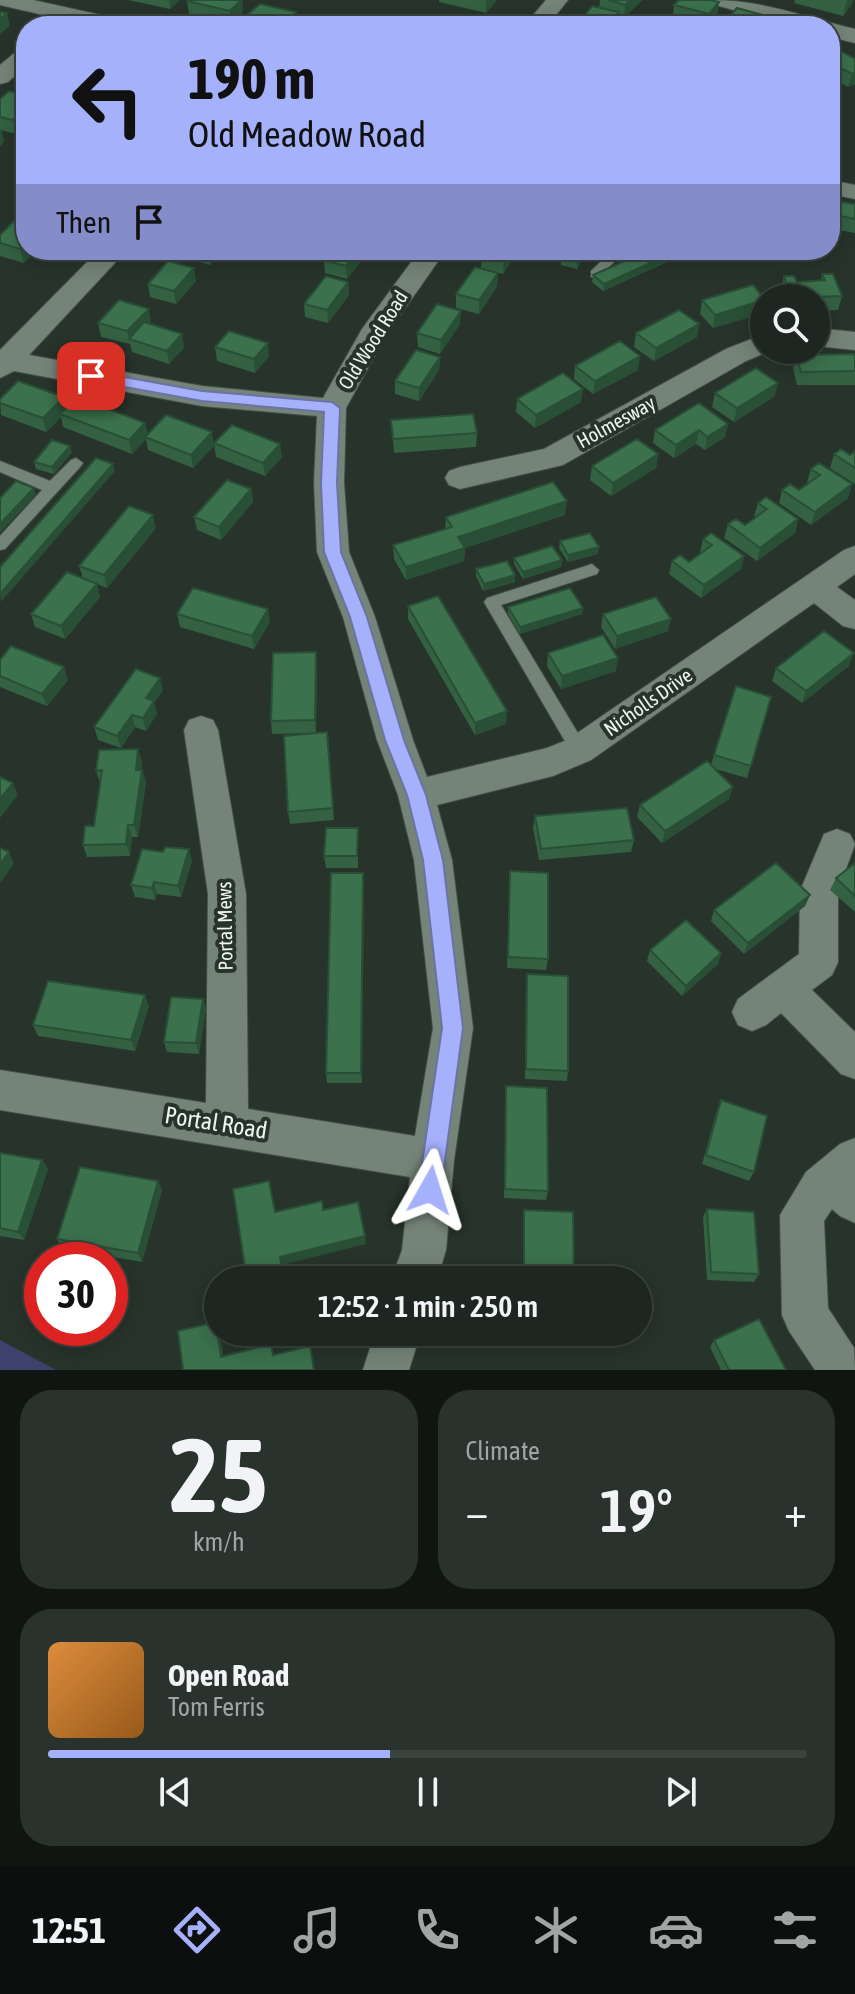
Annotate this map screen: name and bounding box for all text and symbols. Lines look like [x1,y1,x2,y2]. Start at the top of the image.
text: 190 m [188,47,315,111]
icon: left [56,48,160,152]
text: Old Meadow Road [188,113,426,155]
icon: arrive [127,200,171,244]
text: Then [56,205,111,239]
map controls [750,284,830,364]
button: search [750,284,830,364]
street label: Old Wood Road [333,286,412,393]
pin [57,342,125,410]
icon: arrive [69,354,113,398]
street label: Holmesway [573,391,659,453]
street label: Nicholls Drive [599,663,696,740]
street label: Portal Mews [212,881,237,971]
street label: Portal Road [163,1101,269,1144]
position arrow [388,1148,472,1232]
speed limit sign: 30 [24,1242,128,1346]
text: 12:52 · 1 min · 250 m [318,1289,538,1323]
text: 25 [170,1415,268,1534]
text: Climate [466,1436,540,1466]
text: 19° [600,1476,673,1545]
text: − [466,1486,488,1536]
text: + [784,1486,807,1536]
text: km/h [193,1527,245,1557]
text: Open Road [168,1658,289,1692]
text: Tom Ferris [168,1692,265,1722]
icon: previous [153,1770,197,1814]
icon: pause [406,1770,450,1814]
icon: next [659,1770,703,1814]
icon: directions [169,1902,225,1958]
icon: music [289,1902,345,1958]
icon: phone [409,1902,465,1958]
icon: climate [528,1902,584,1958]
icon: car [648,1902,704,1958]
icon: filters [767,1902,823,1958]
text: 12:51 [32,1909,106,1951]

